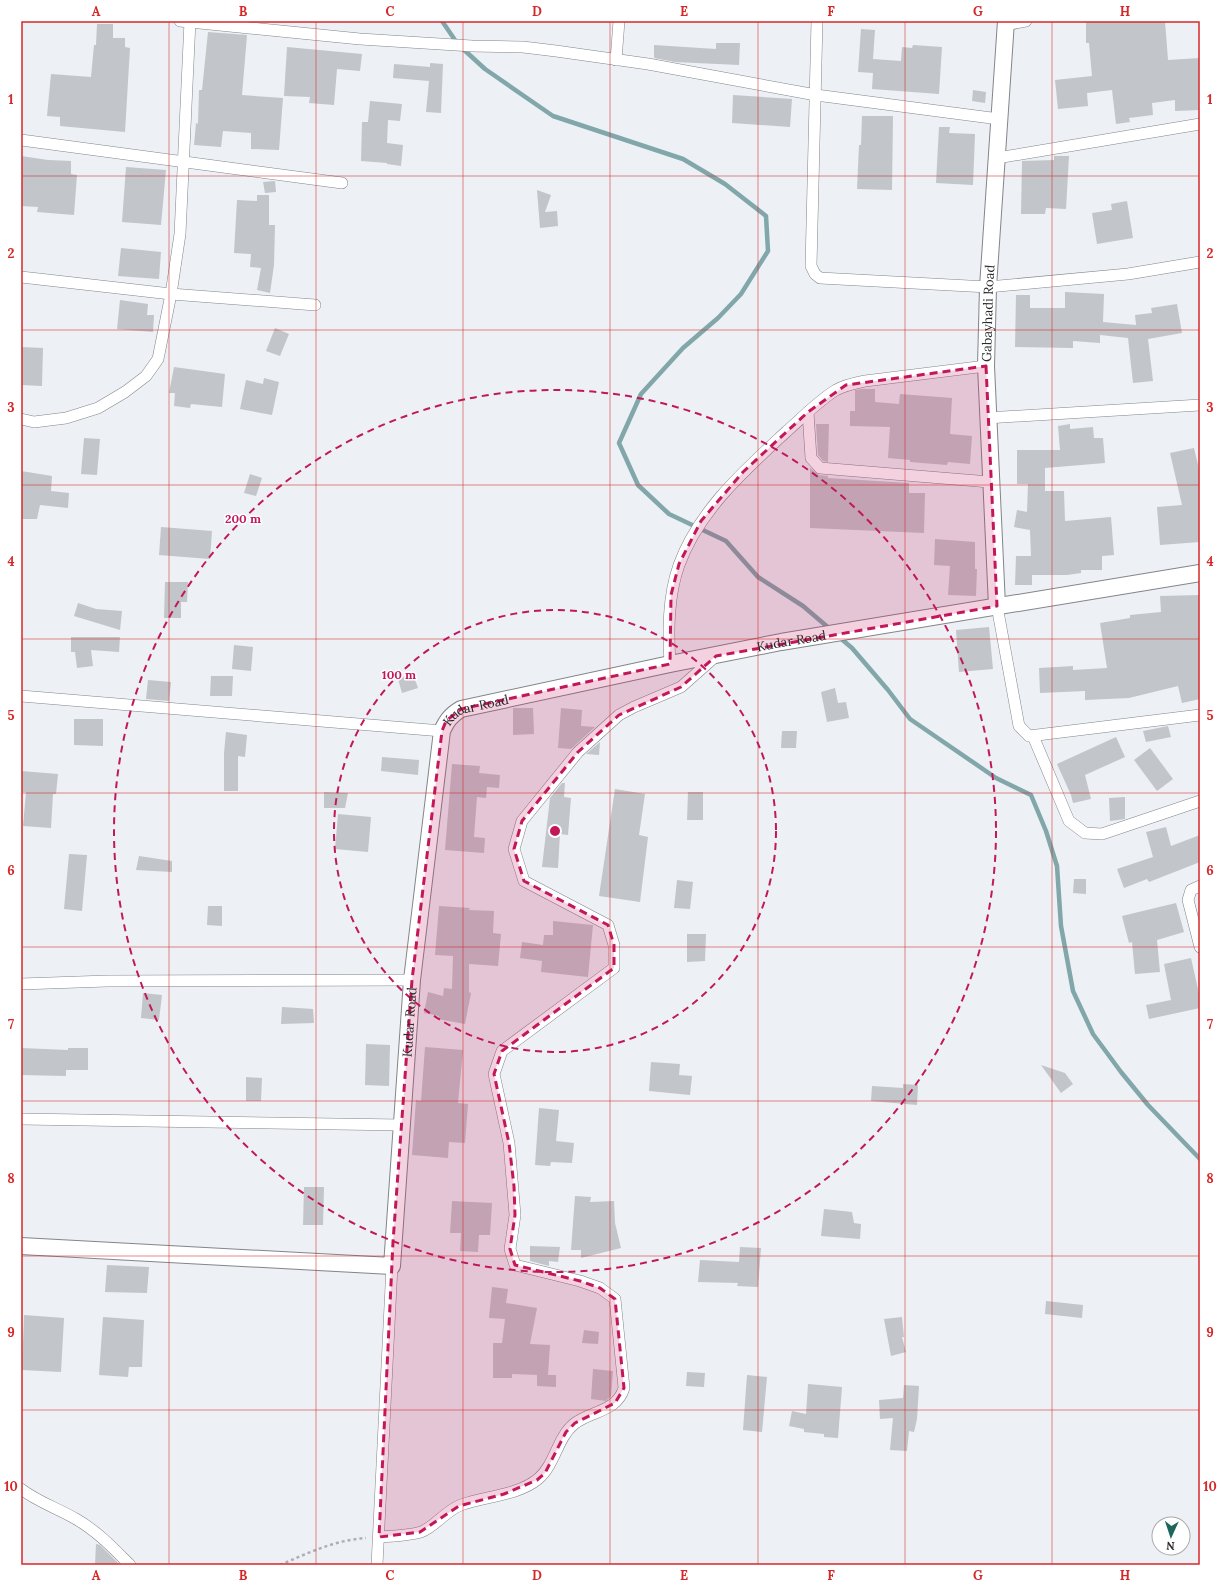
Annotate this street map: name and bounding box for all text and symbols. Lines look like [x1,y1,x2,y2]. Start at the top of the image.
text: A [92,3,101,20]
text: B [239,3,248,20]
text: C [386,3,395,20]
text: D [532,3,542,20]
text: E [680,3,688,20]
text: F [827,3,835,20]
text: G [973,3,983,20]
text: H [1120,3,1130,20]
text: 1 [8,91,14,108]
text: 1 [1207,91,1213,108]
text: 2 [8,245,15,262]
text: 2 [1207,245,1214,262]
street label: Gabayhadi Road [978,264,998,362]
text: 3 [7,399,15,416]
text: 3 [1206,399,1214,416]
text: 200 m [225,511,261,526]
text: 4 [7,553,15,570]
text: 4 [1206,553,1214,570]
street label: Kudar Road [755,627,828,656]
text: 100 m [382,667,416,682]
street label: Kudar Road [439,691,510,729]
text: 5 [7,707,15,724]
text: 5 [1206,707,1214,724]
centre of rings [548,824,562,838]
text: 6 [7,862,15,879]
text: 6 [1206,862,1214,879]
street label: Kudar Road [399,986,420,1058]
text: 7 [8,1016,14,1033]
text: 7 [1207,1016,1213,1033]
text: 8 [7,1170,15,1187]
text: 8 [1206,1170,1214,1187]
text: 9 [7,1324,15,1341]
text: 9 [1206,1324,1214,1341]
text: 10 [4,1478,18,1495]
text: 10 [1203,1478,1217,1495]
north arrow [1151,1516,1191,1556]
text: N [1165,1539,1175,1553]
text: A [92,1567,101,1584]
text: B [239,1567,248,1584]
text: C [386,1567,395,1584]
text: D [532,1567,542,1584]
text: E [680,1567,688,1584]
text: F [827,1567,835,1584]
text: G [973,1567,983,1584]
text: H [1120,1567,1130,1584]

